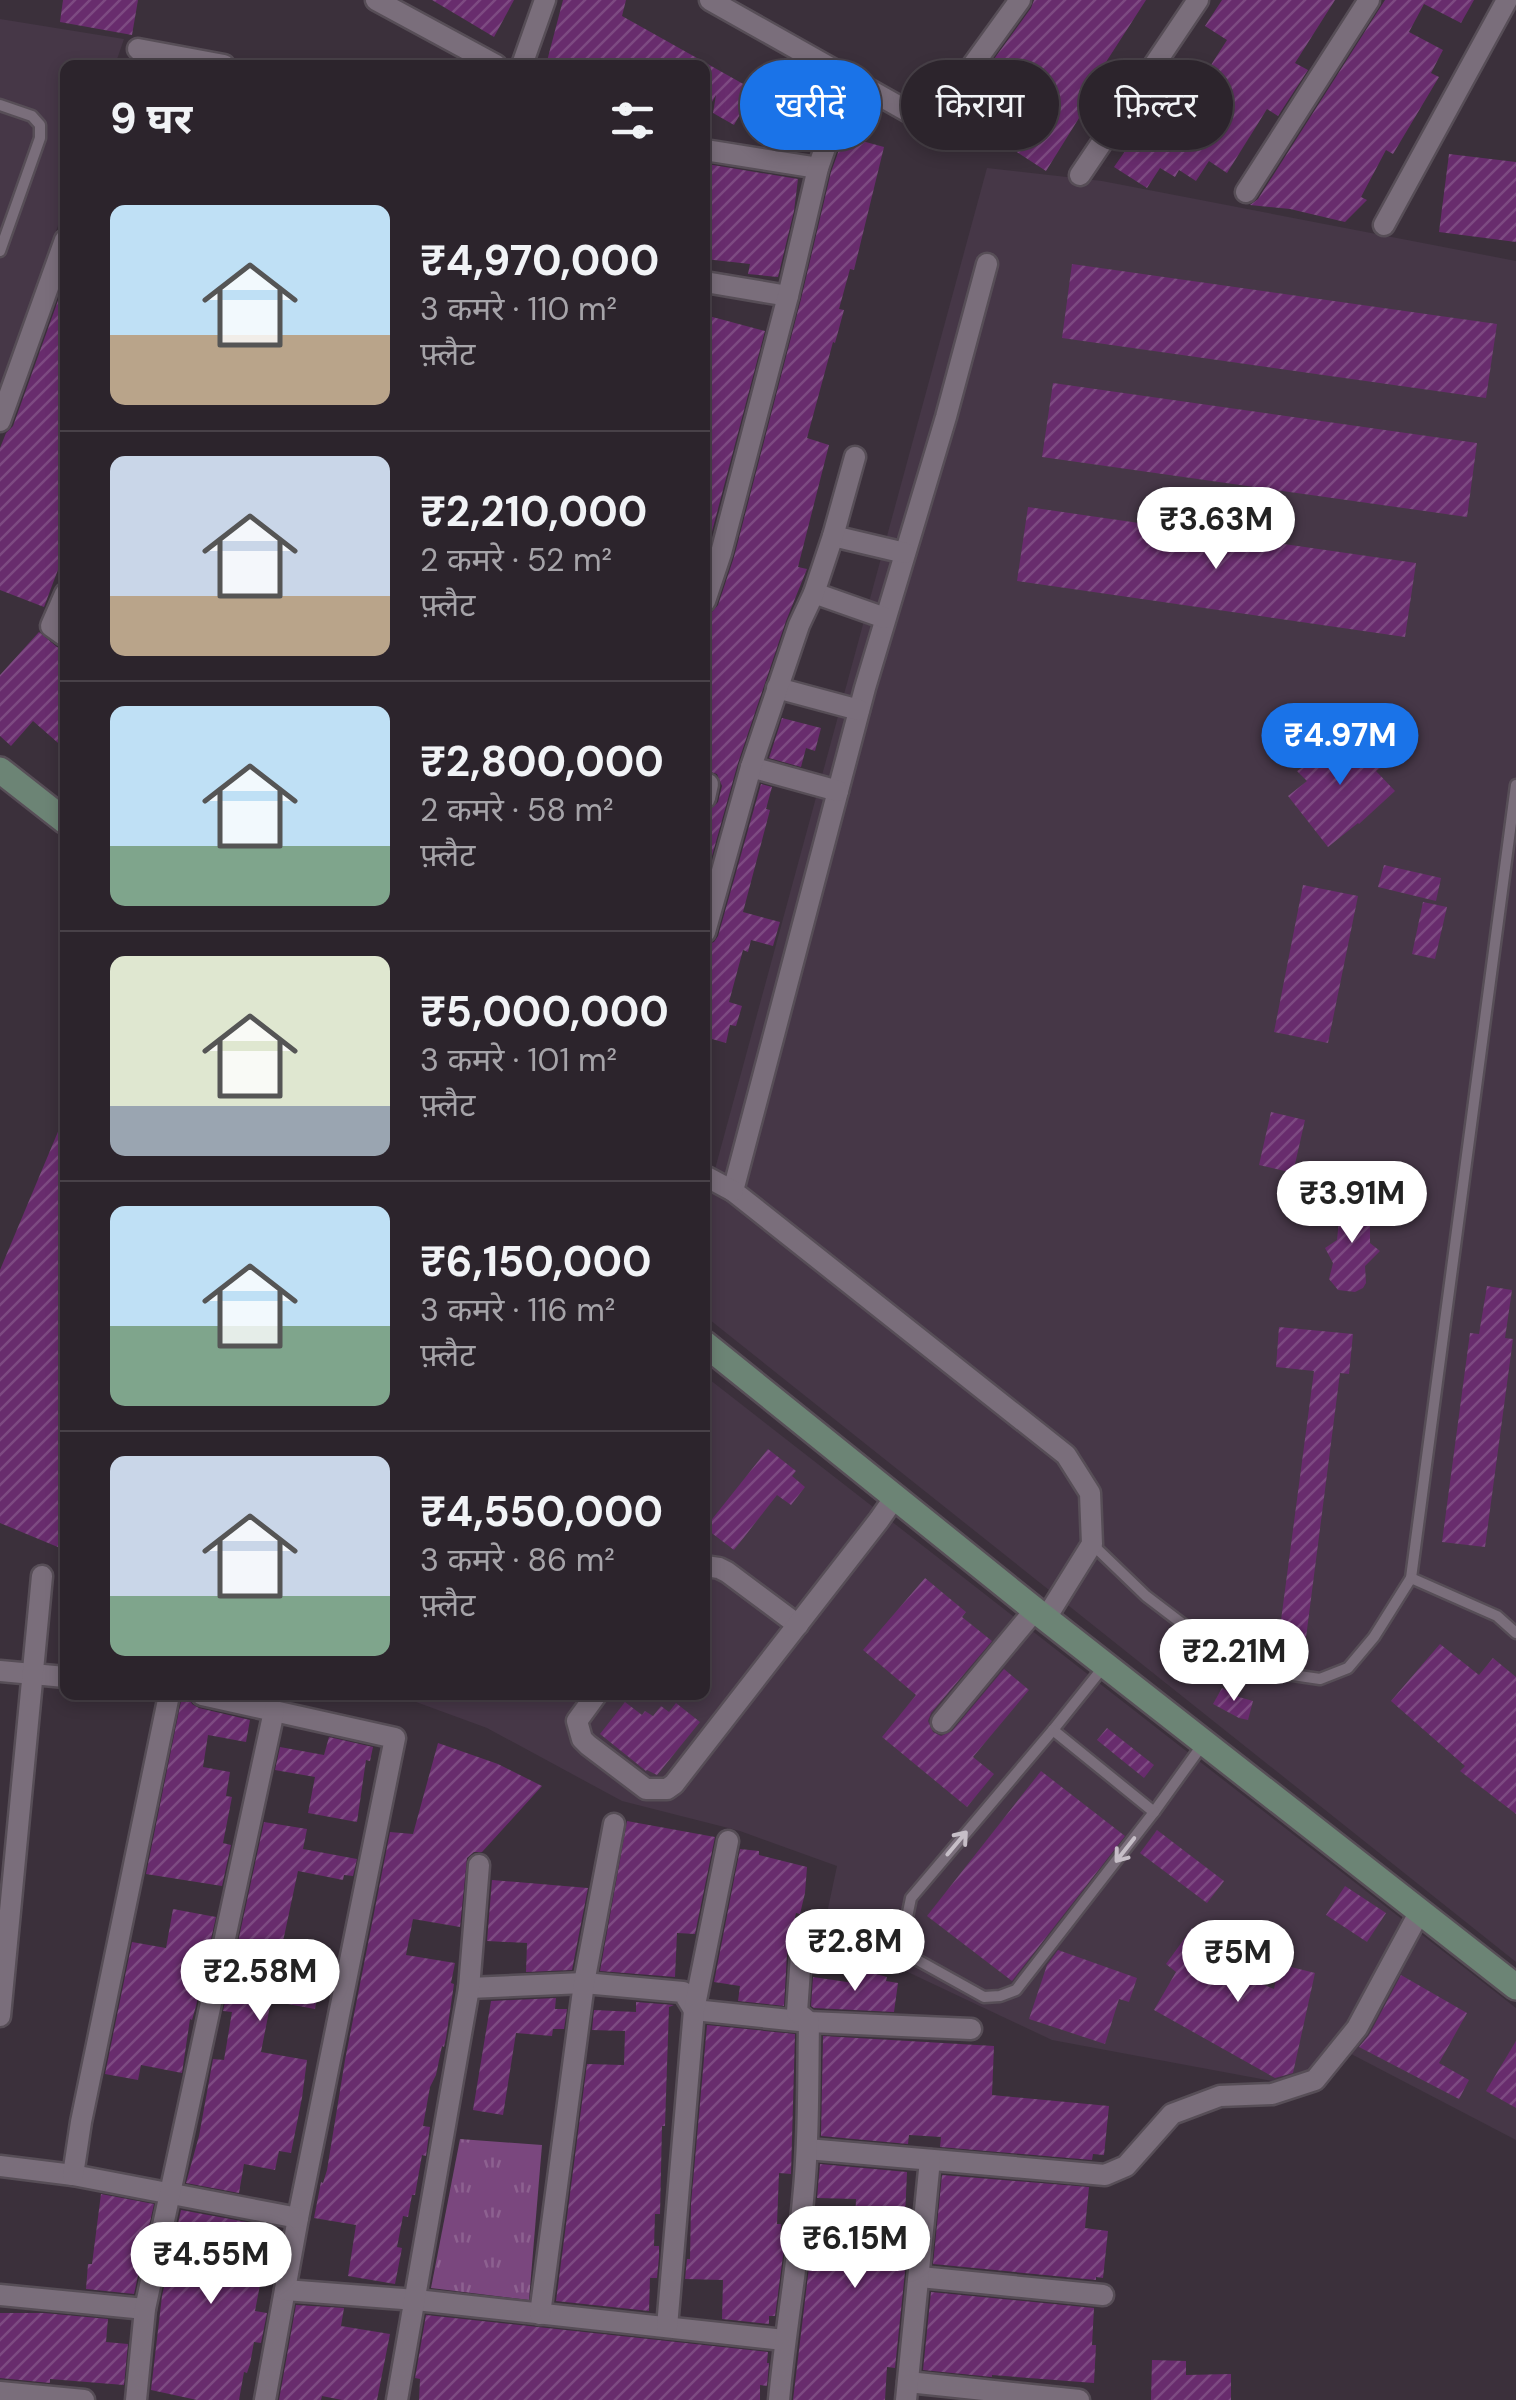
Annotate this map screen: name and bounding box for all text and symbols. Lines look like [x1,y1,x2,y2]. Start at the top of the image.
chip: खरीदें [740,60,881,150]
chip: किराया [901,60,1059,150]
chip: फ़िल्टर [1079,60,1233,150]
text: 9 घर [110,91,192,146]
icon: filters [605,93,660,148]
text: ₹4,970,000 [420,233,659,288]
icon: home [190,245,310,365]
text: 3 कमरे · 110 m² [420,288,617,330]
text: फ़्लैट [420,333,475,375]
text: ₹2,210,000 [420,484,647,539]
pin: ₹3.63M [1135,487,1297,572]
icon: home [190,496,310,616]
text: ₹3.63M [1159,498,1273,540]
text: 2 कमरे · 52 m² [420,539,612,581]
text: फ़्लैट [420,584,475,626]
pin: ₹4.97M [1259,703,1421,788]
text: ₹4.97M [1283,714,1397,756]
text: ₹2,800,000 [420,734,664,789]
icon: home [190,746,310,866]
text: 2 कमरे · 58 m² [420,789,614,831]
text: फ़्लैट [420,834,475,876]
text: ₹5,000,000 [420,984,669,1039]
icon: home [190,996,310,1116]
text: 3 कमरे · 101 m² [420,1039,617,1081]
text: फ़्लैट [420,1084,475,1126]
pin: ₹3.91M [1271,1161,1433,1246]
text: ₹3.91M [1299,1172,1405,1214]
text: ₹6,150,000 [420,1234,652,1289]
icon: home [190,1246,310,1366]
text: 3 कमरे · 116 m² [420,1289,615,1331]
text: फ़्लैट [420,1334,475,1376]
text: ₹4,550,000 [420,1484,663,1539]
icon: home [190,1496,310,1616]
text: 3 कमरे · 86 m² [420,1539,615,1581]
text: फ़्लैट [420,1584,475,1626]
pin: ₹2.21M [1153,1619,1315,1704]
text: ₹2.21M [1182,1630,1286,1672]
one-way arrow [945,1831,967,1857]
one-way arrow [1115,1836,1136,1863]
pin: ₹2.8M [785,1909,925,1994]
text: ₹2.8M [808,1920,902,1962]
pin: ₹5M [1190,1920,1286,2005]
text: ₹5M [1204,1931,1272,1973]
pin: ₹2.58M [179,1939,341,2024]
text: ₹2.58M [203,1950,317,1992]
pin: ₹6.15M [774,2206,936,2291]
text: ₹6.15M [802,2217,908,2259]
pin: ₹4.55M [130,2222,292,2307]
text: ₹4.55M [153,2233,269,2275]

